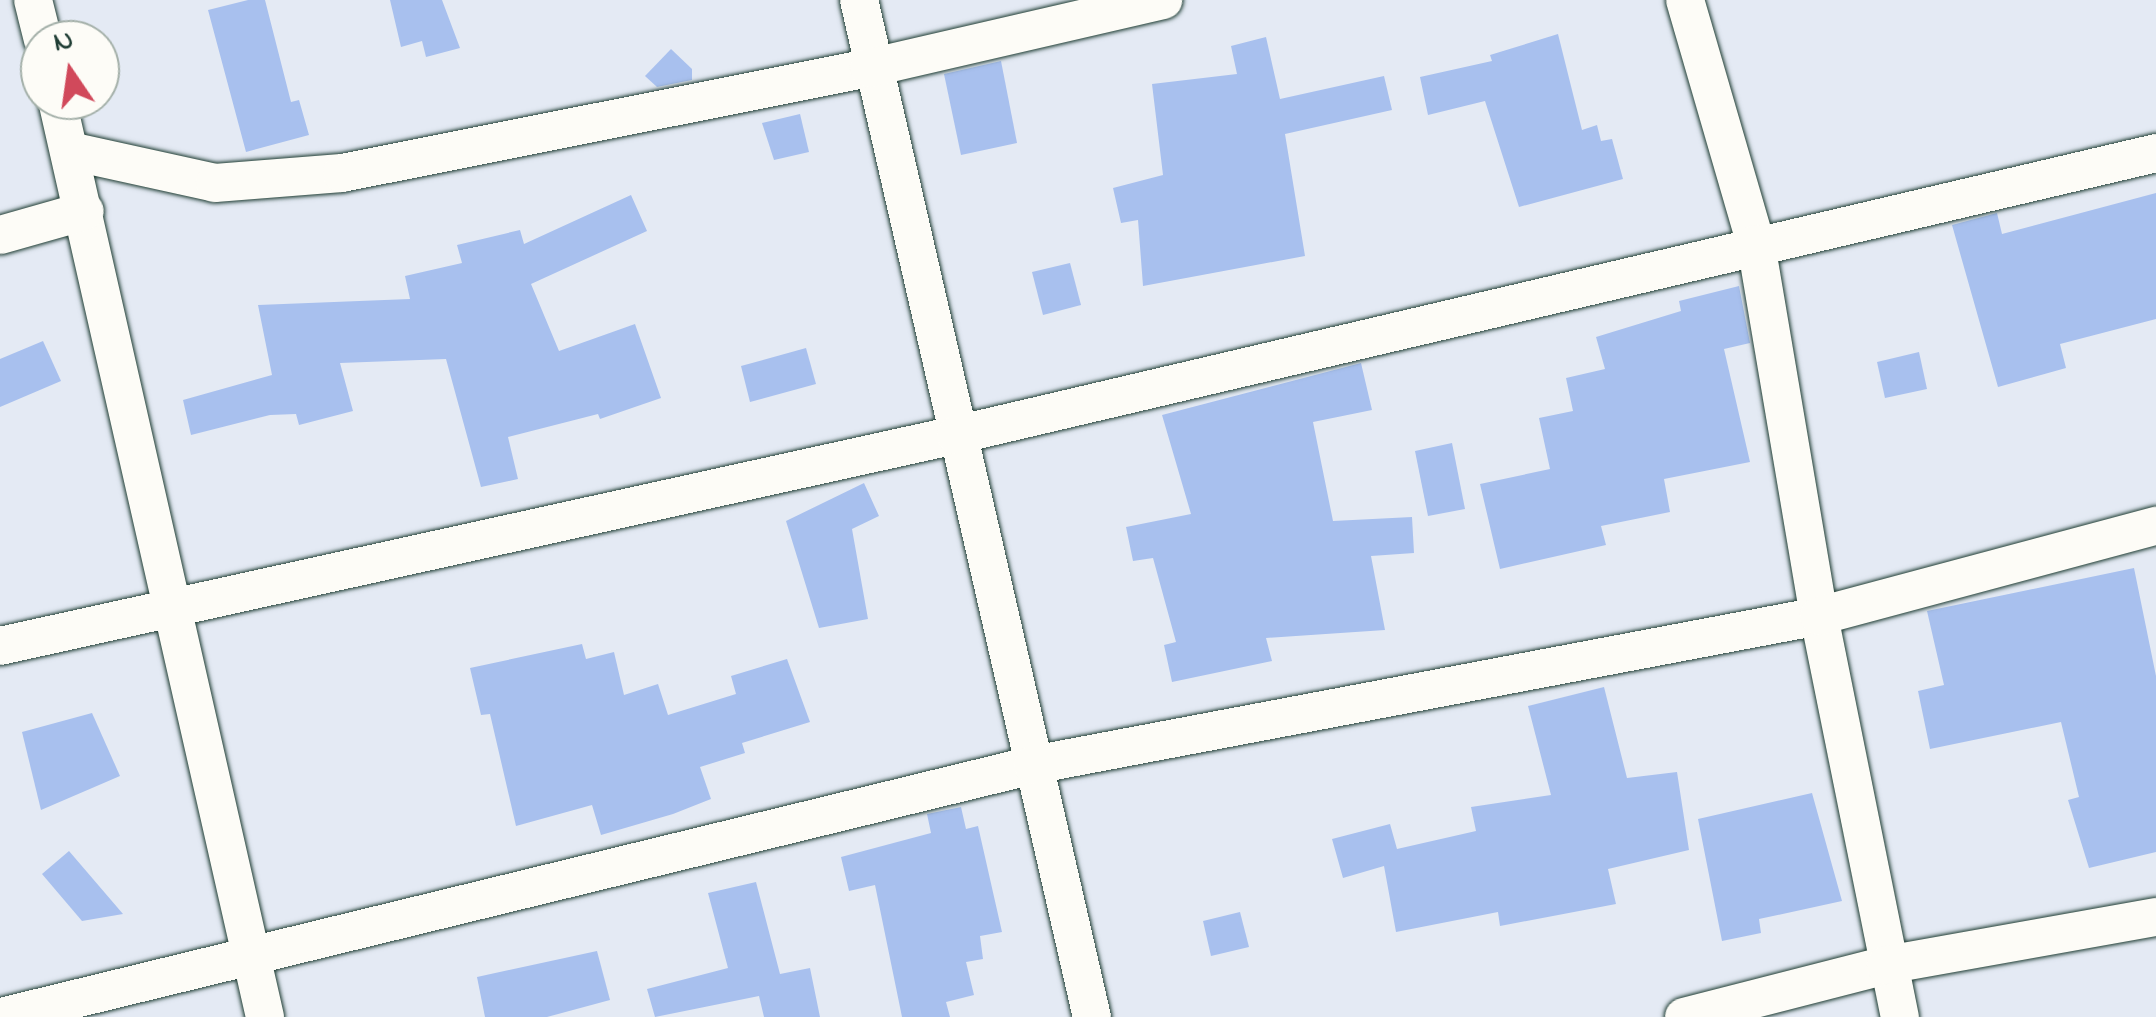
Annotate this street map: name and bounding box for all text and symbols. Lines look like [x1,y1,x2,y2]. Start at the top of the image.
north arrow [20,20,120,120]
text: N [50,20,77,64]

